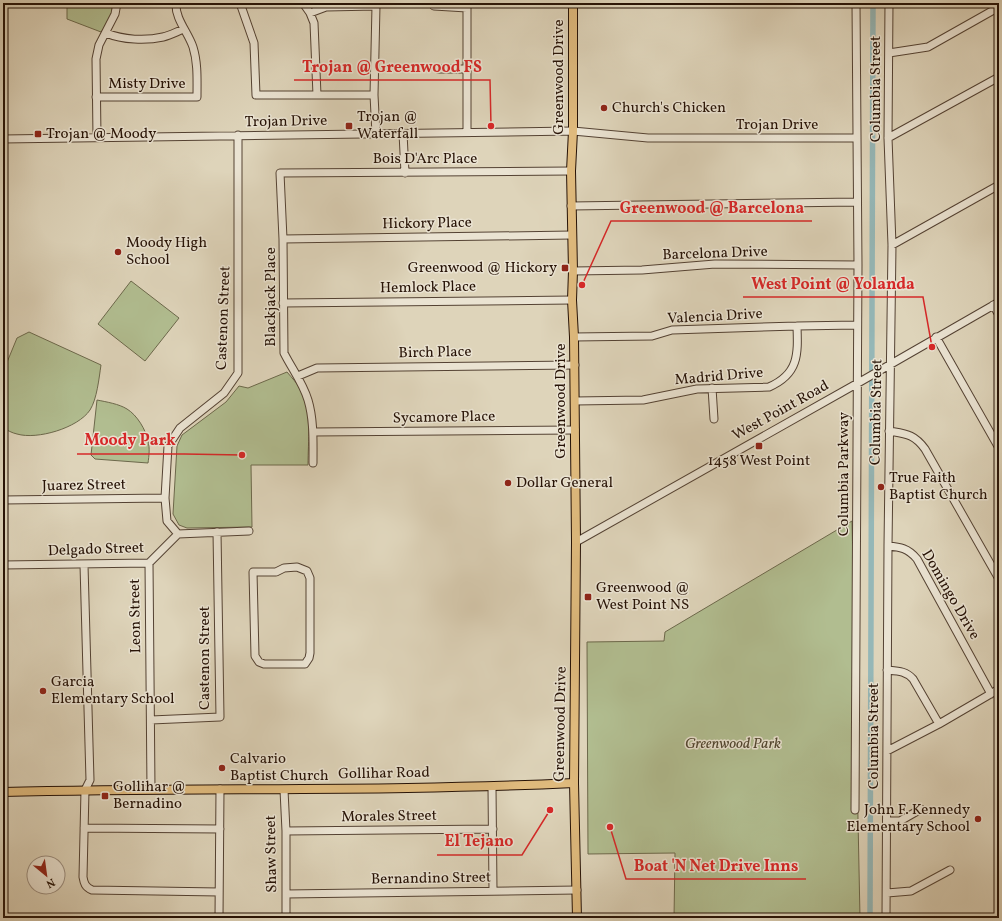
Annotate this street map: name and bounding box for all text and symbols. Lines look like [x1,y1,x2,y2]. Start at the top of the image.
street label: Greenwood Drive [549,19,570,135]
street label: Columbia Street [866,36,887,142]
callout: Trojan @ Greenwood FS [294,52,490,80]
text: Trojan @ Greenwood FS [302,57,482,79]
street label: Misty Drive [108,74,186,95]
place label: Church's Chicken [612,98,726,119]
marker: Church's Chicken [599,103,609,113]
place label: Trojan @ Waterfall [357,107,418,145]
street label: Trojan Drive [244,111,328,133]
street label: Trojan Drive [736,115,818,136]
marker: Trojan @ Waterfall [344,121,354,131]
place label: Trojan @ Moody [46,124,156,145]
marker: Trojan @ Moody [33,129,43,139]
street label: Bois D'Arc Place [373,149,477,170]
callout: Greenwood @ Barcelona [611,193,812,221]
text: Greenwood @ Barcelona [620,198,804,220]
street label: Hickory Place [382,213,472,235]
place label: Moody High School [126,233,207,271]
street label: Barcelona Drive [662,242,768,266]
marker: Moody High School [113,247,123,257]
street label: Blackjack Place [261,247,282,347]
place label: Greenwood @ Hickory [408,258,557,279]
marker: Greenwood @ Hickory [560,263,570,273]
street label: Castenon Street [212,266,236,370]
callout: West Point @ Yolanda [743,269,923,297]
text: West Point @ Yolanda [751,274,915,296]
street label: Hemlock Place [380,277,476,299]
street label: Valencia Drive [667,304,763,330]
street label: Birch Place [398,342,472,364]
street label: Greenwood Drive [551,343,572,459]
street label: Columbia Street [866,359,888,465]
street label: Madrid Drive [674,363,764,391]
street label: West Point Road [729,376,833,446]
street label: Sycamore Place [393,407,495,429]
street label: Columbia Parkway [834,412,855,536]
callout: Moody Park [77,426,184,454]
text: Moody Park [84,430,176,452]
marker: 1458 West Point [754,441,764,451]
place label: 1458 West Point [708,451,810,472]
place label: True Faith Baptist Church [889,468,988,506]
place label: Dollar General [516,473,613,494]
street label: Juarez Street [42,475,126,497]
marker: Dollar General [503,478,513,488]
marker: True Faith Baptist Church [876,482,886,492]
street label: Delgado Street [47,538,145,562]
street label: Domingo Drive [916,546,984,644]
street label: Leon Street [125,578,147,654]
place label: Greenwood @ West Point NS [596,578,690,616]
marker: Greenwood @ West Point NS [583,592,593,602]
street label: Castenon Street [195,606,216,710]
street label: Greenwood Drive [549,666,573,782]
place label: Garcia Elementary School [51,672,174,710]
street label: Columbia Street [864,683,885,789]
marker: Garcia Elementary School [38,686,48,696]
park label: Greenwood Park [685,734,781,755]
place label: Calvario Baptist Church [230,749,329,787]
marker: Calvario Baptist Church [217,763,227,773]
street label: Gollihar Road [338,763,430,785]
place label: Gollihar @ Bernadino [113,777,186,815]
marker: Gollihar @ Bernadino [100,791,110,801]
place label: John F. Kennedy Elementary School [847,800,970,838]
street label: Morales Street [341,806,437,828]
marker: John F. Kennedy Elementary School [973,814,983,824]
street label: Shaw Street [261,815,283,893]
callout: El Tejano [437,827,522,855]
text: El Tejano [445,831,513,853]
callout: Boat 'N Net Drive Inns [626,851,806,879]
north arrow [26,855,66,895]
text: Boat 'N Net Drive Inns [634,856,798,878]
street label: Bernandino Street [371,867,491,891]
text: N [43,874,57,891]

